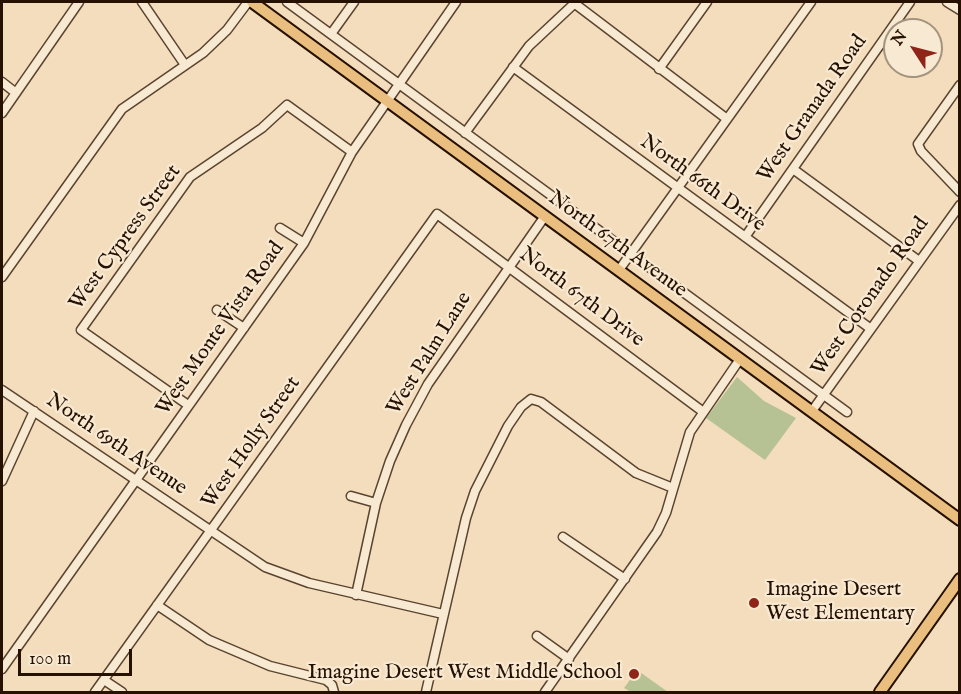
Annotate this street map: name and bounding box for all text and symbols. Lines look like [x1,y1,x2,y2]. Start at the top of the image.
north arrow [883,18,943,78]
text: N [888,27,912,50]
street label: West Granada Road [753,31,873,187]
street label: North 66th Drive [634,130,770,238]
street label: West Cypress Street [65,160,187,316]
street label: North 67th Avenue [543,186,691,304]
street label: West Coronado Road [807,213,935,381]
street label: West Monte Vista Road [152,237,290,421]
street label: North 67th Drive [513,243,649,353]
street label: West Palm Lane [382,288,478,420]
street label: West Holly Street [197,372,307,514]
street label: North 69th Avenue [41,389,191,501]
place label: Imagine Desert West Elementary [766,578,915,628]
marker: Imagine Desert West Elementary [747,596,761,610]
scale bar [21,637,135,675]
text: 100 m [29,648,71,671]
place label: Imagine Desert West Middle School [308,661,622,687]
marker: Imagine Desert West Middle School [627,667,641,681]

